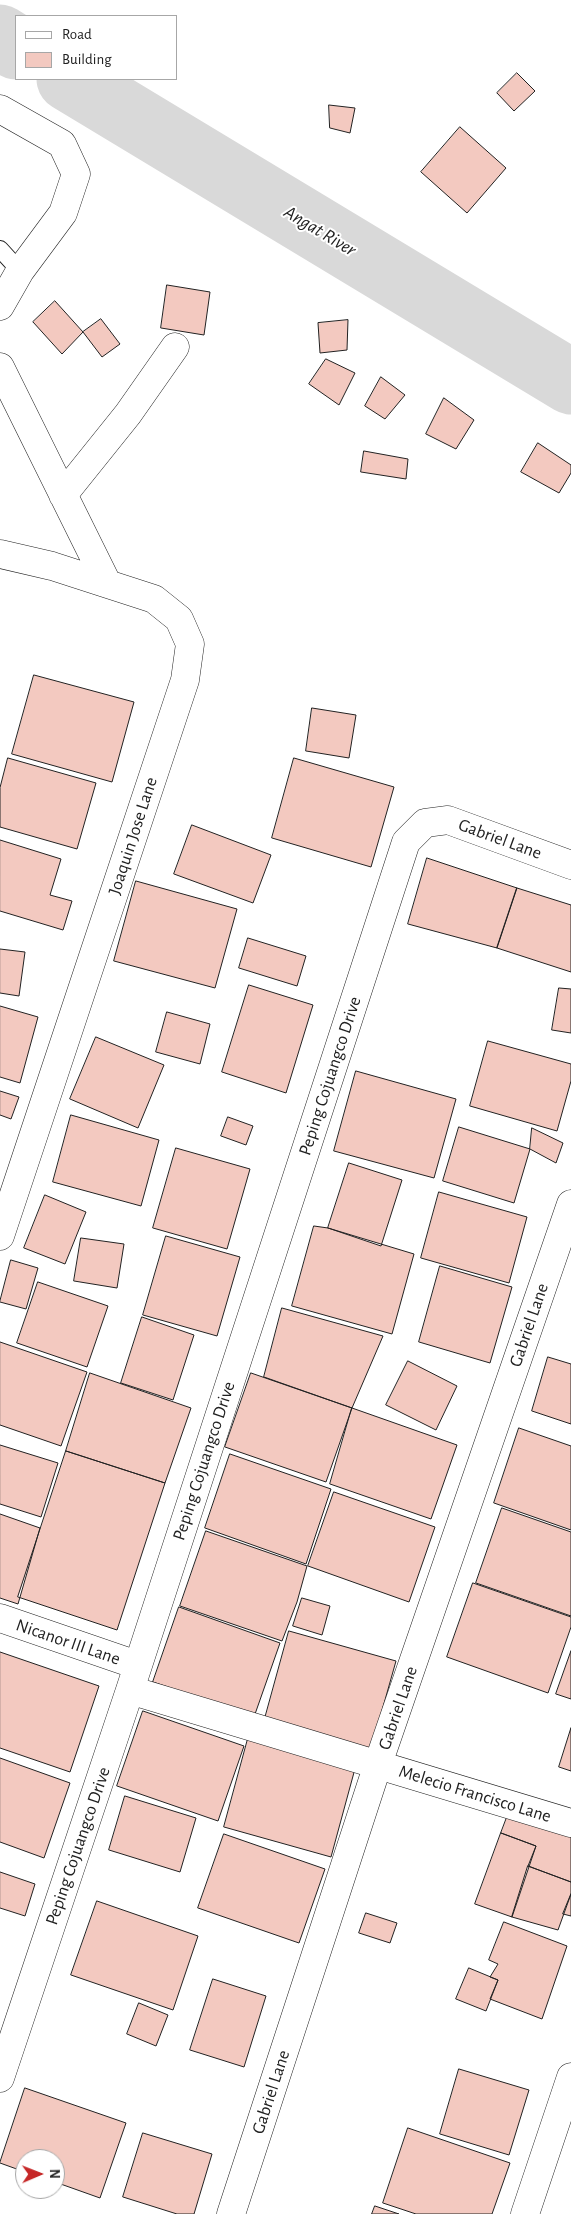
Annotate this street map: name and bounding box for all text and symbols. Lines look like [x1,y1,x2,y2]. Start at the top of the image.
legend [15,15,178,80]
text: Road [62,27,92,42]
text: Building [62,52,112,67]
water label: Angat River [280,201,360,261]
street label: Joaquin Jose Lane [104,774,162,898]
street label: Gabriel Lane [455,814,545,864]
street label: Peping Cojuangco Drive [294,994,366,1158]
street label: Gabriel Lane [505,1280,553,1370]
street label: Peping Cojuangco Drive [168,1379,240,1543]
street label: Nicanor III Lane [13,1614,123,1670]
street label: Gabriel Lane [374,1663,422,1753]
street label: Melecio Francisco Lane [396,1761,554,1827]
street label: Peping Cojuangco Drive [41,1764,115,1928]
street label: Gabriel Lane [247,2047,295,2137]
north arrow [15,2149,65,2199]
text: N [47,2169,61,2179]

